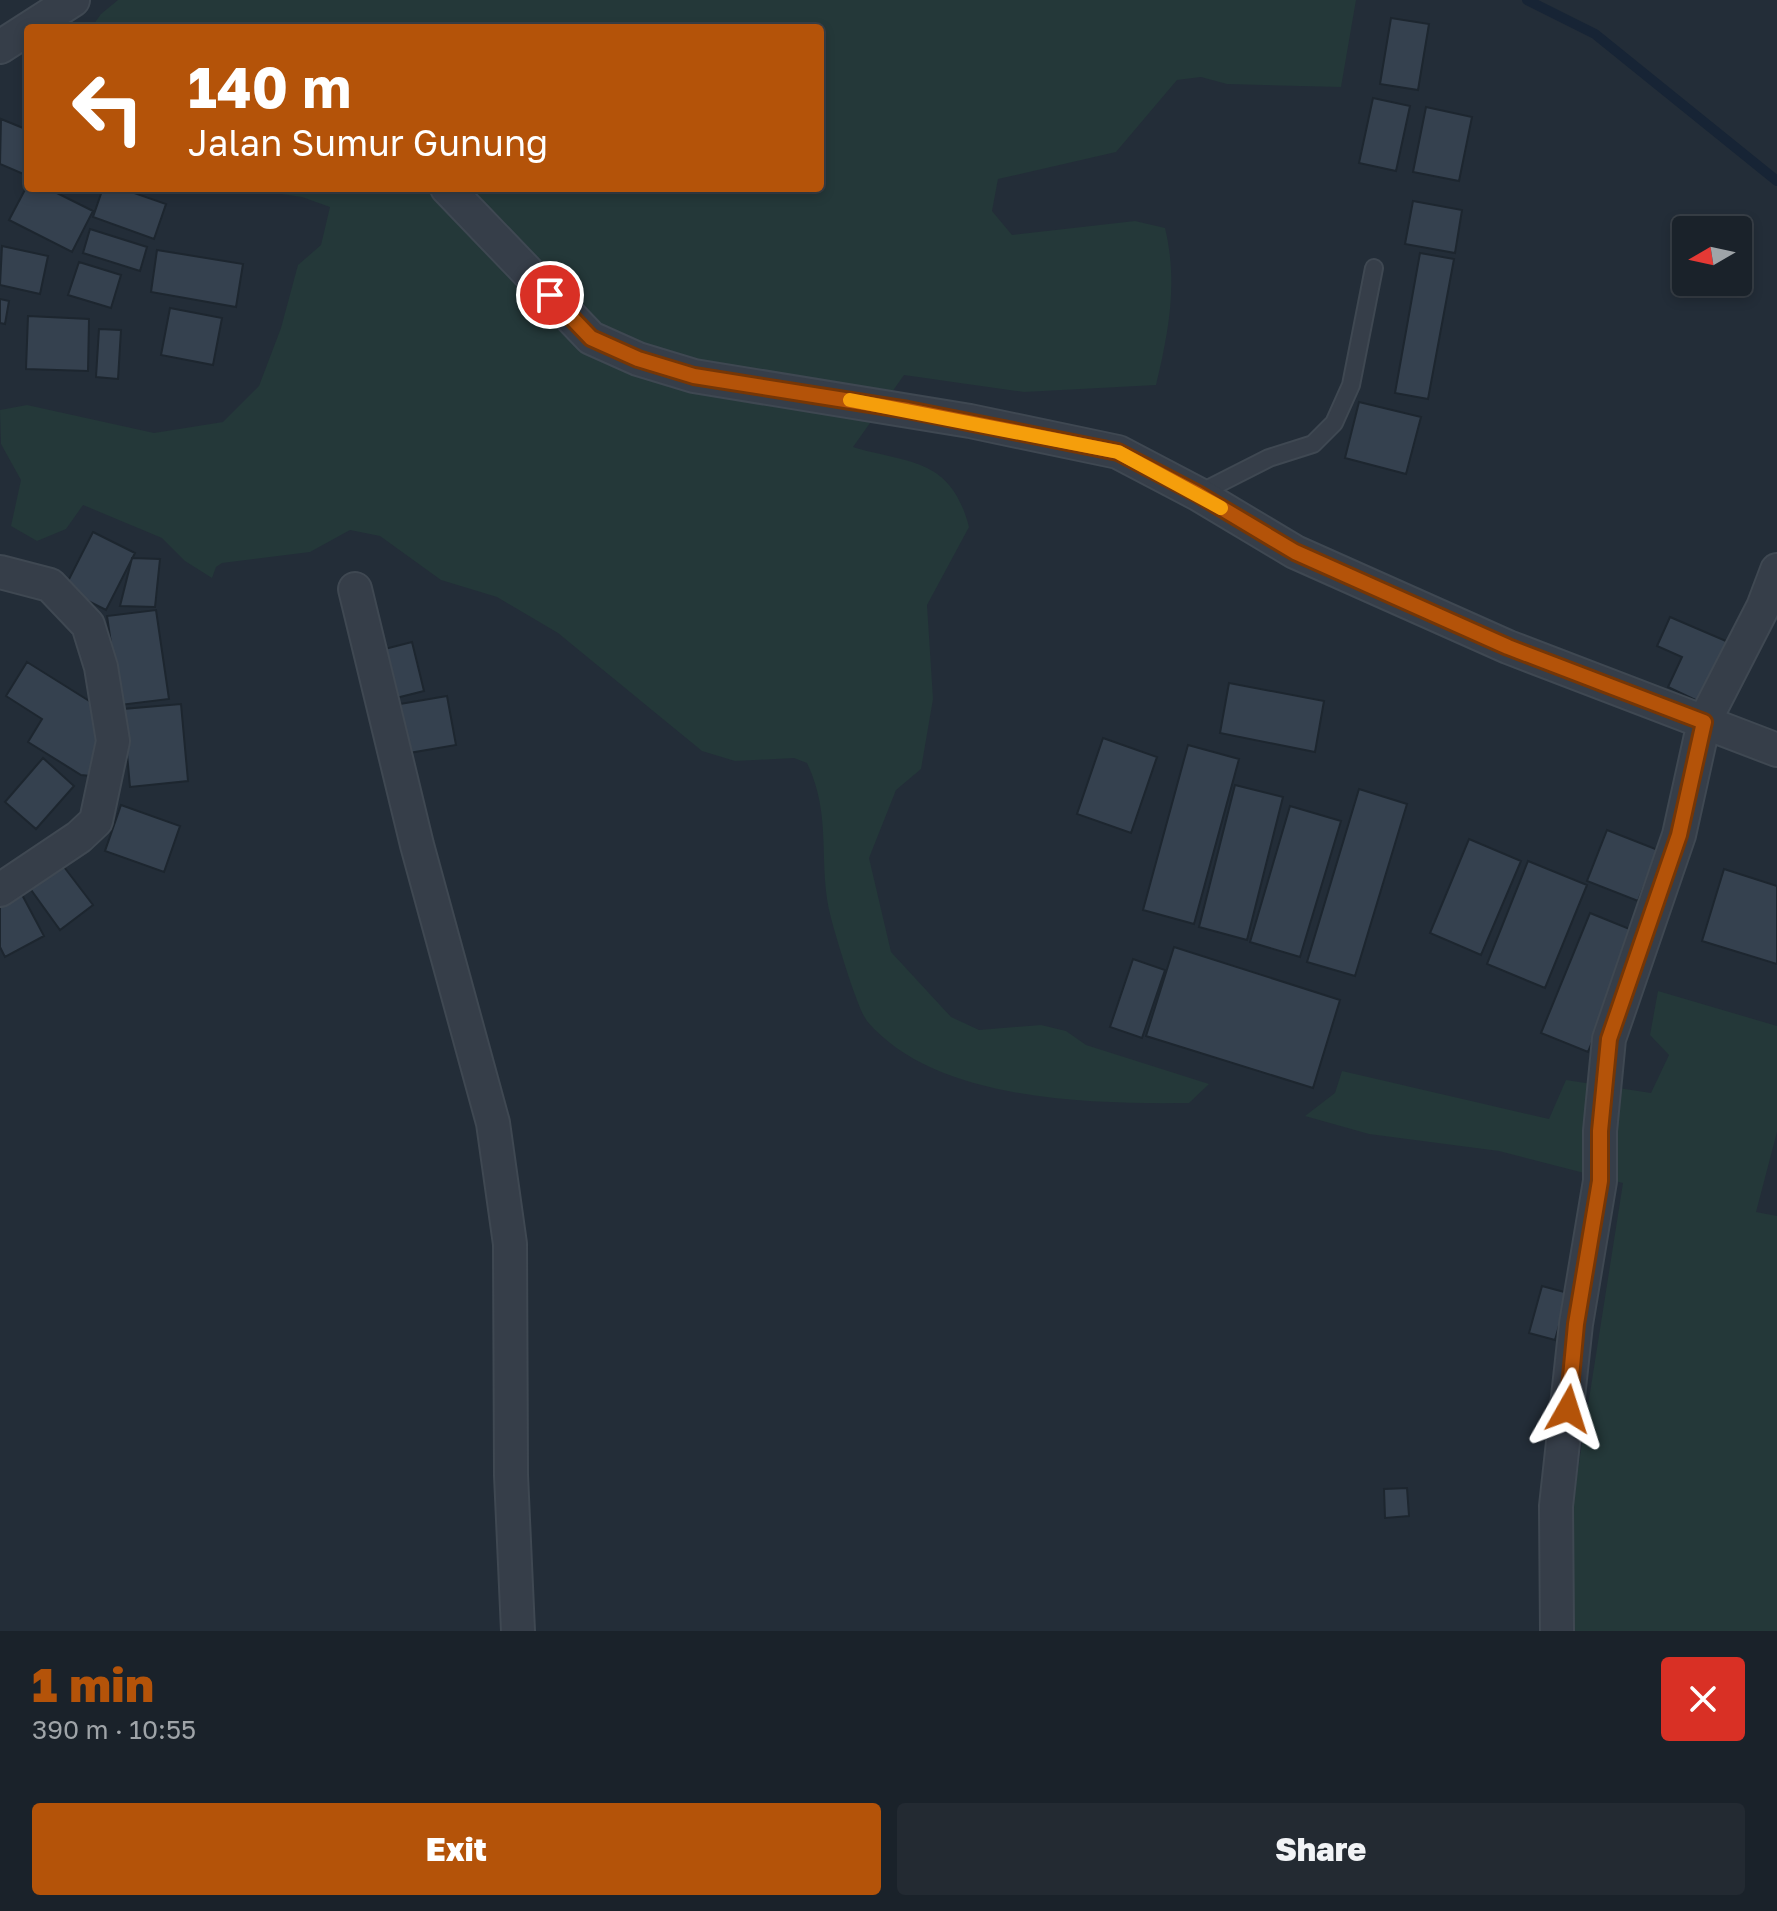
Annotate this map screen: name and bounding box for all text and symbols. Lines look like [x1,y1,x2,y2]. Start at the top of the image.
text: 140 m [188,53,351,120]
icon: left [56,56,160,160]
text: Jalan Sumur Gunung [188,121,548,164]
north arrow [1672,216,1752,296]
map controls [1672,216,1752,296]
pin [516,261,584,329]
icon: arrive [528,273,572,317]
position arrow [1526,1367,1610,1451]
text: 1 min [32,1655,154,1713]
button: close [1661,1657,1745,1741]
text: 390 m · 10:55 [32,1714,196,1745]
button: Exit [32,1803,881,1895]
button: Share [897,1803,1745,1895]

